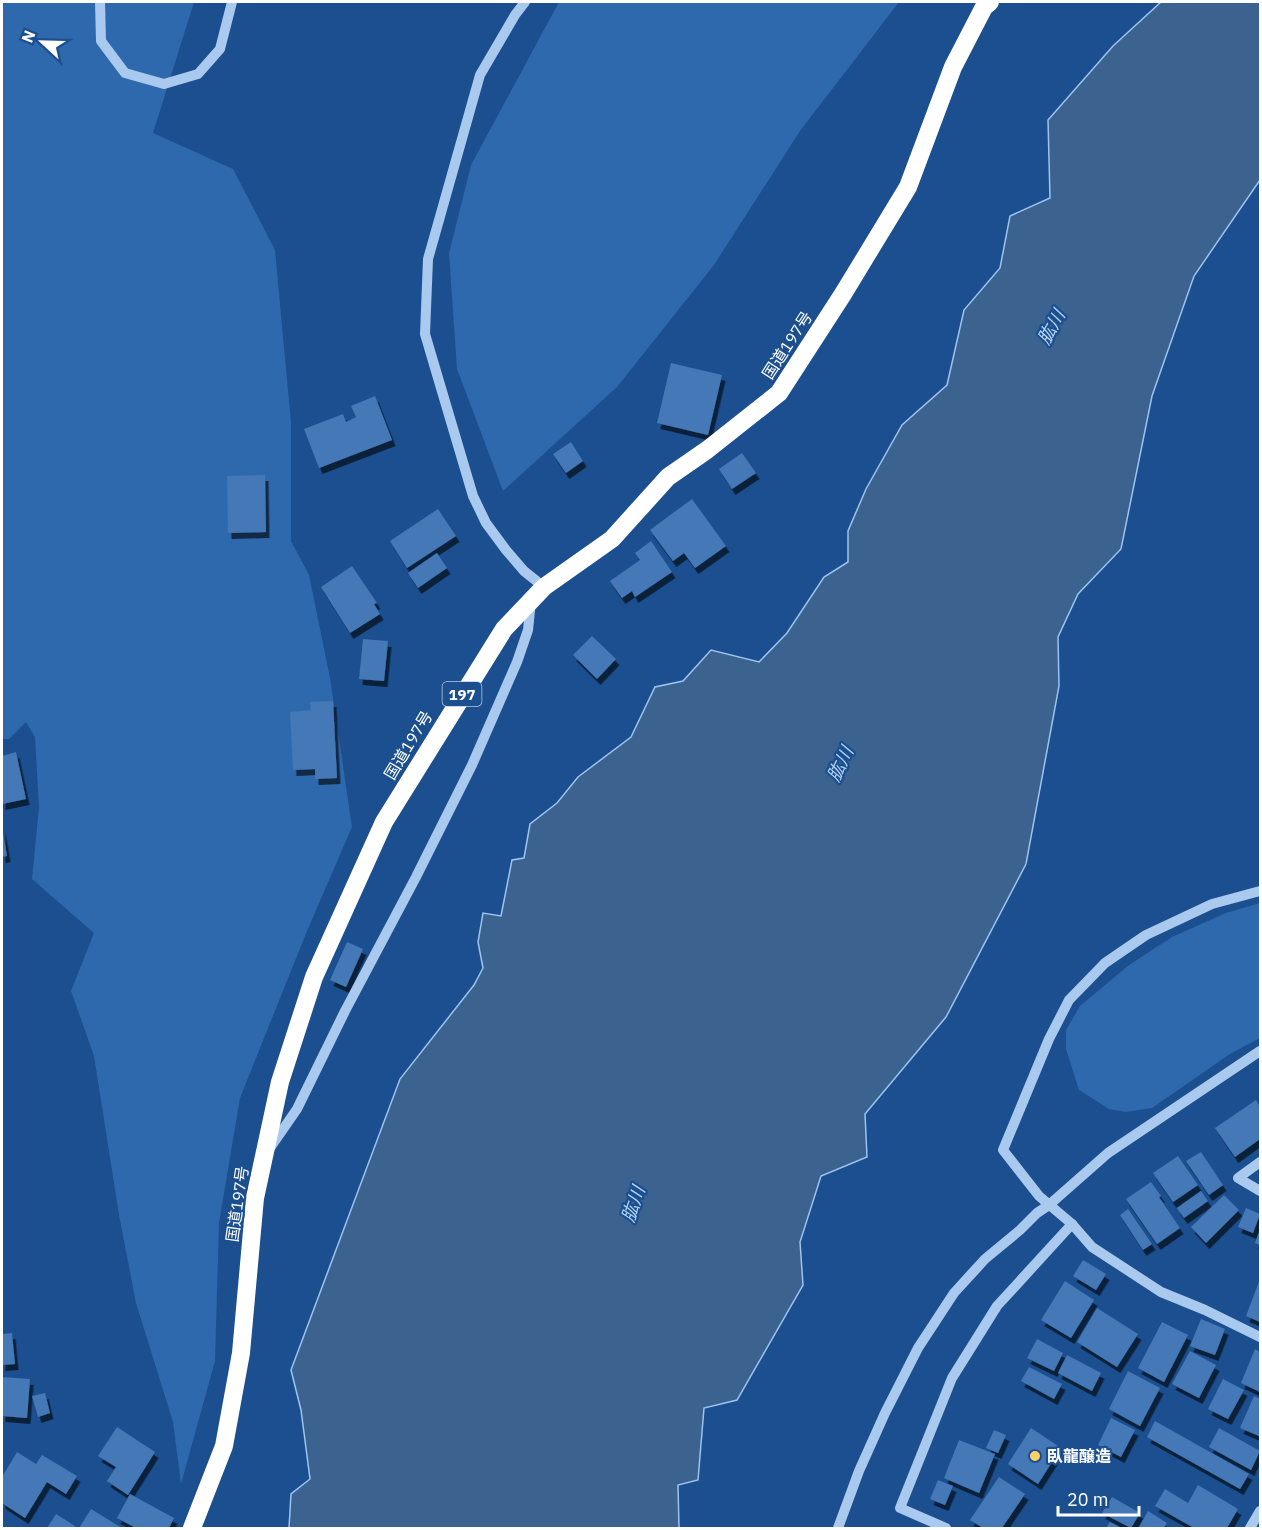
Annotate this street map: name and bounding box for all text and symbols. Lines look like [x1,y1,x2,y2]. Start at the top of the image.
north arrow [12,12,72,72]
text: N [17,27,40,46]
water label: 肱川 [1032,304,1071,348]
street label: 国道197号 [758,307,816,383]
road number: 197 [442,682,482,706]
street label: 国道197号 [380,707,436,783]
water label: 肱川 [822,741,859,785]
street label: 国道197号 [222,1165,252,1243]
water label: 肱川 [616,1181,650,1225]
place label: 臥龍醸造 [1047,1446,1111,1466]
marker: 臥龍醸造 [1028,1449,1042,1463]
scale bar [1058,1479,1139,1517]
text: 20 m [1067,1488,1109,1511]

